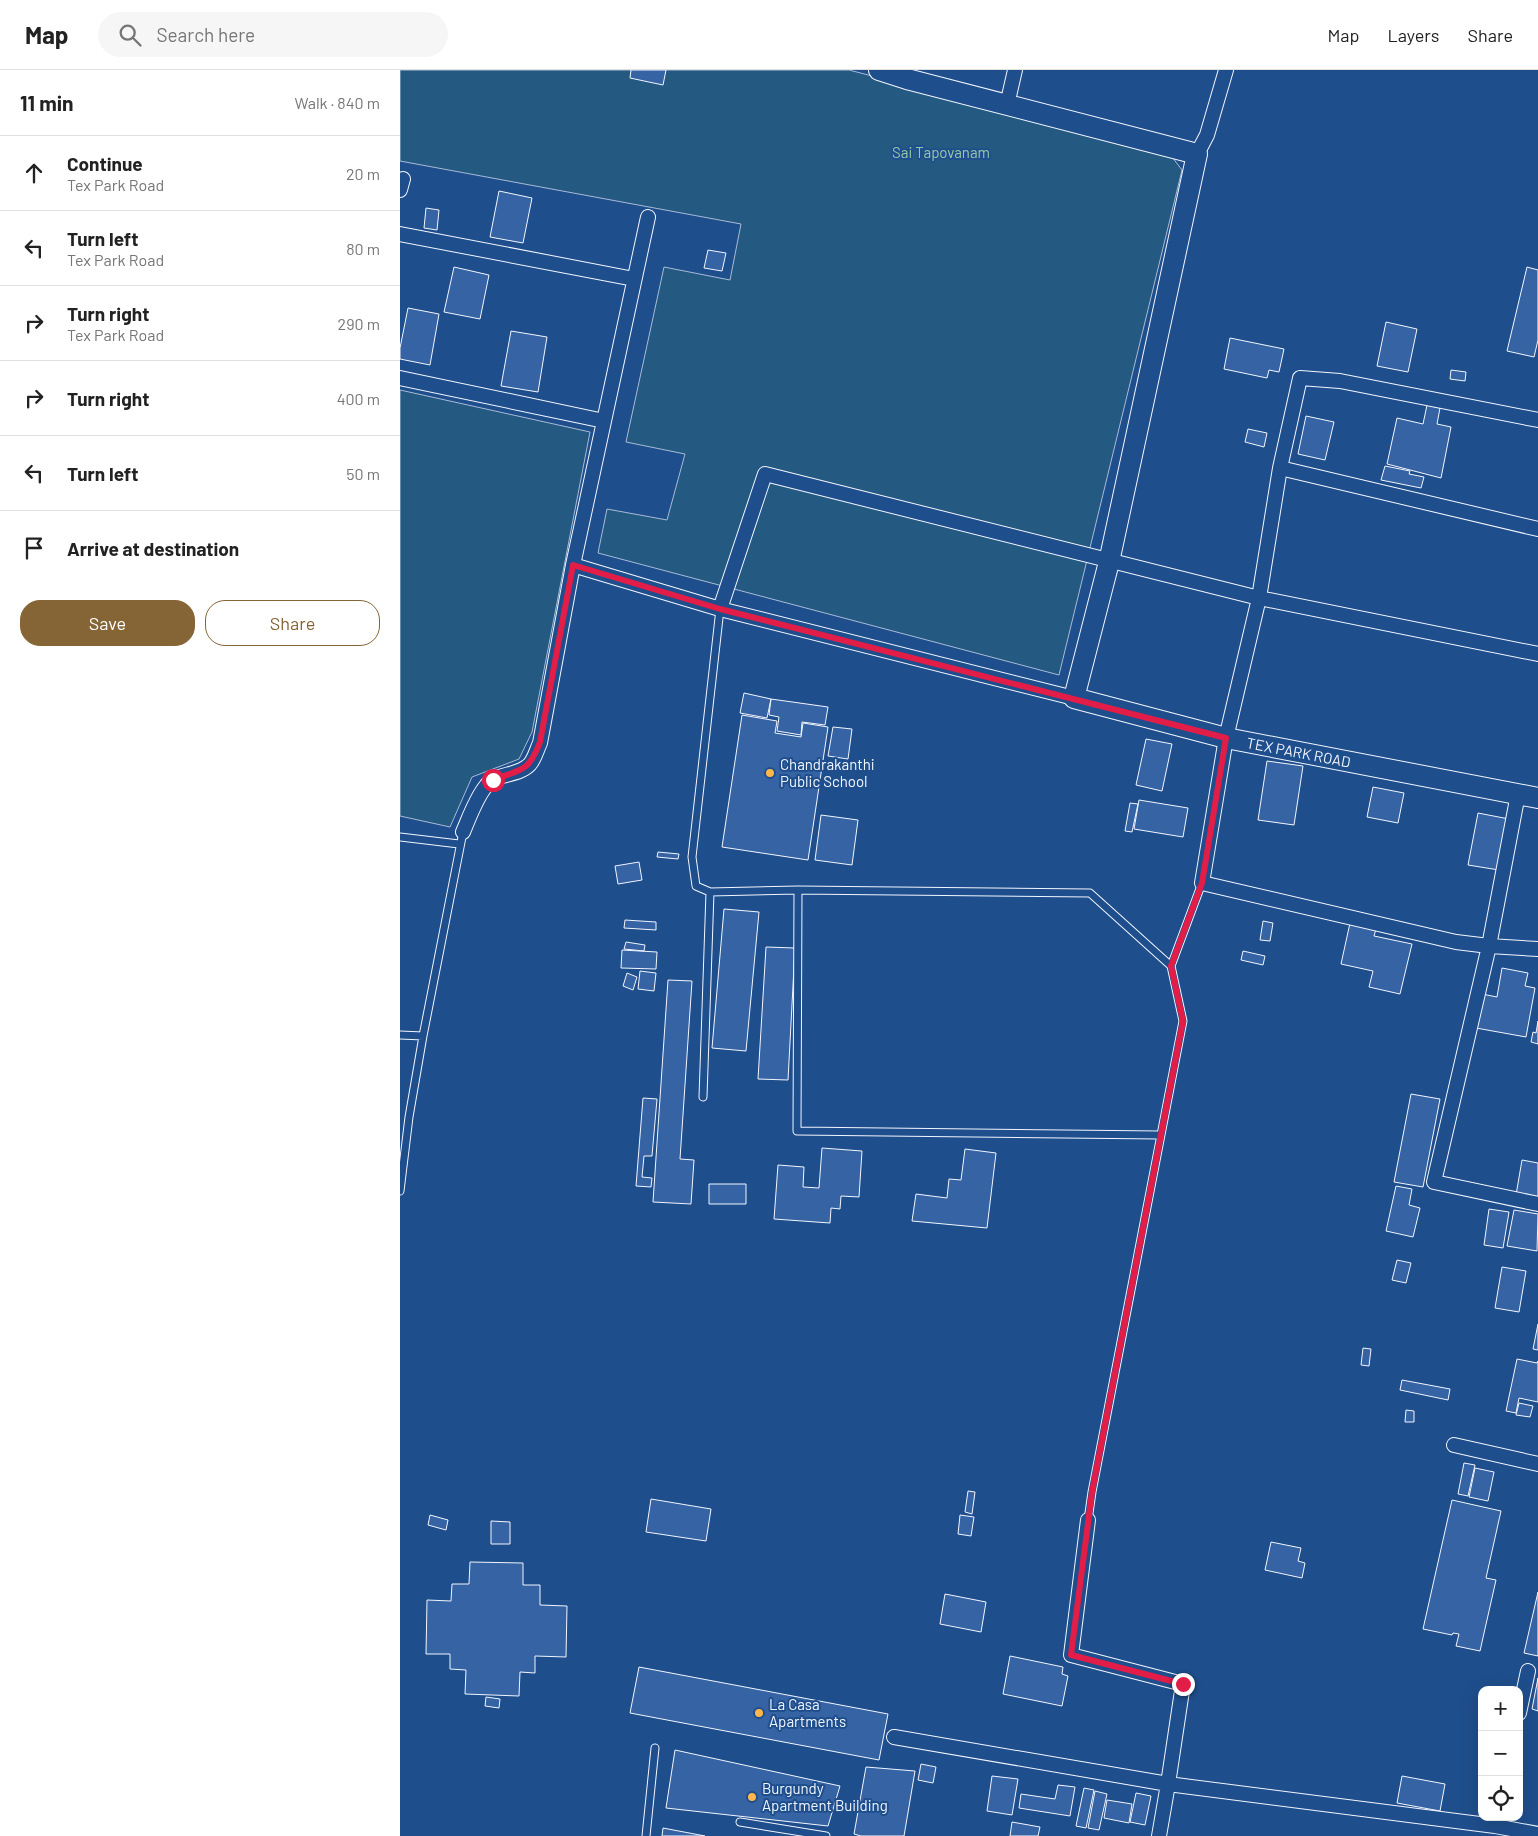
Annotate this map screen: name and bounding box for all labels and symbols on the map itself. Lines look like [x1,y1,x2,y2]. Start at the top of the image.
park label: Sai Tapovanam [892,143,990,161]
street label: TEX PARK ROAD [1245,733,1352,771]
place label: Chandrakanthi Public School [780,755,875,790]
marker: Chandrakanthi Public School [764,767,776,779]
route start [482,769,505,792]
route end [1172,1673,1195,1696]
place label: La Casa Apartments [769,1695,846,1730]
marker: La Casa Apartments [753,1707,765,1719]
place label: Burgundy Apartment Building [762,1779,888,1814]
marker: Burgundy Apartment Building [746,1791,758,1803]

